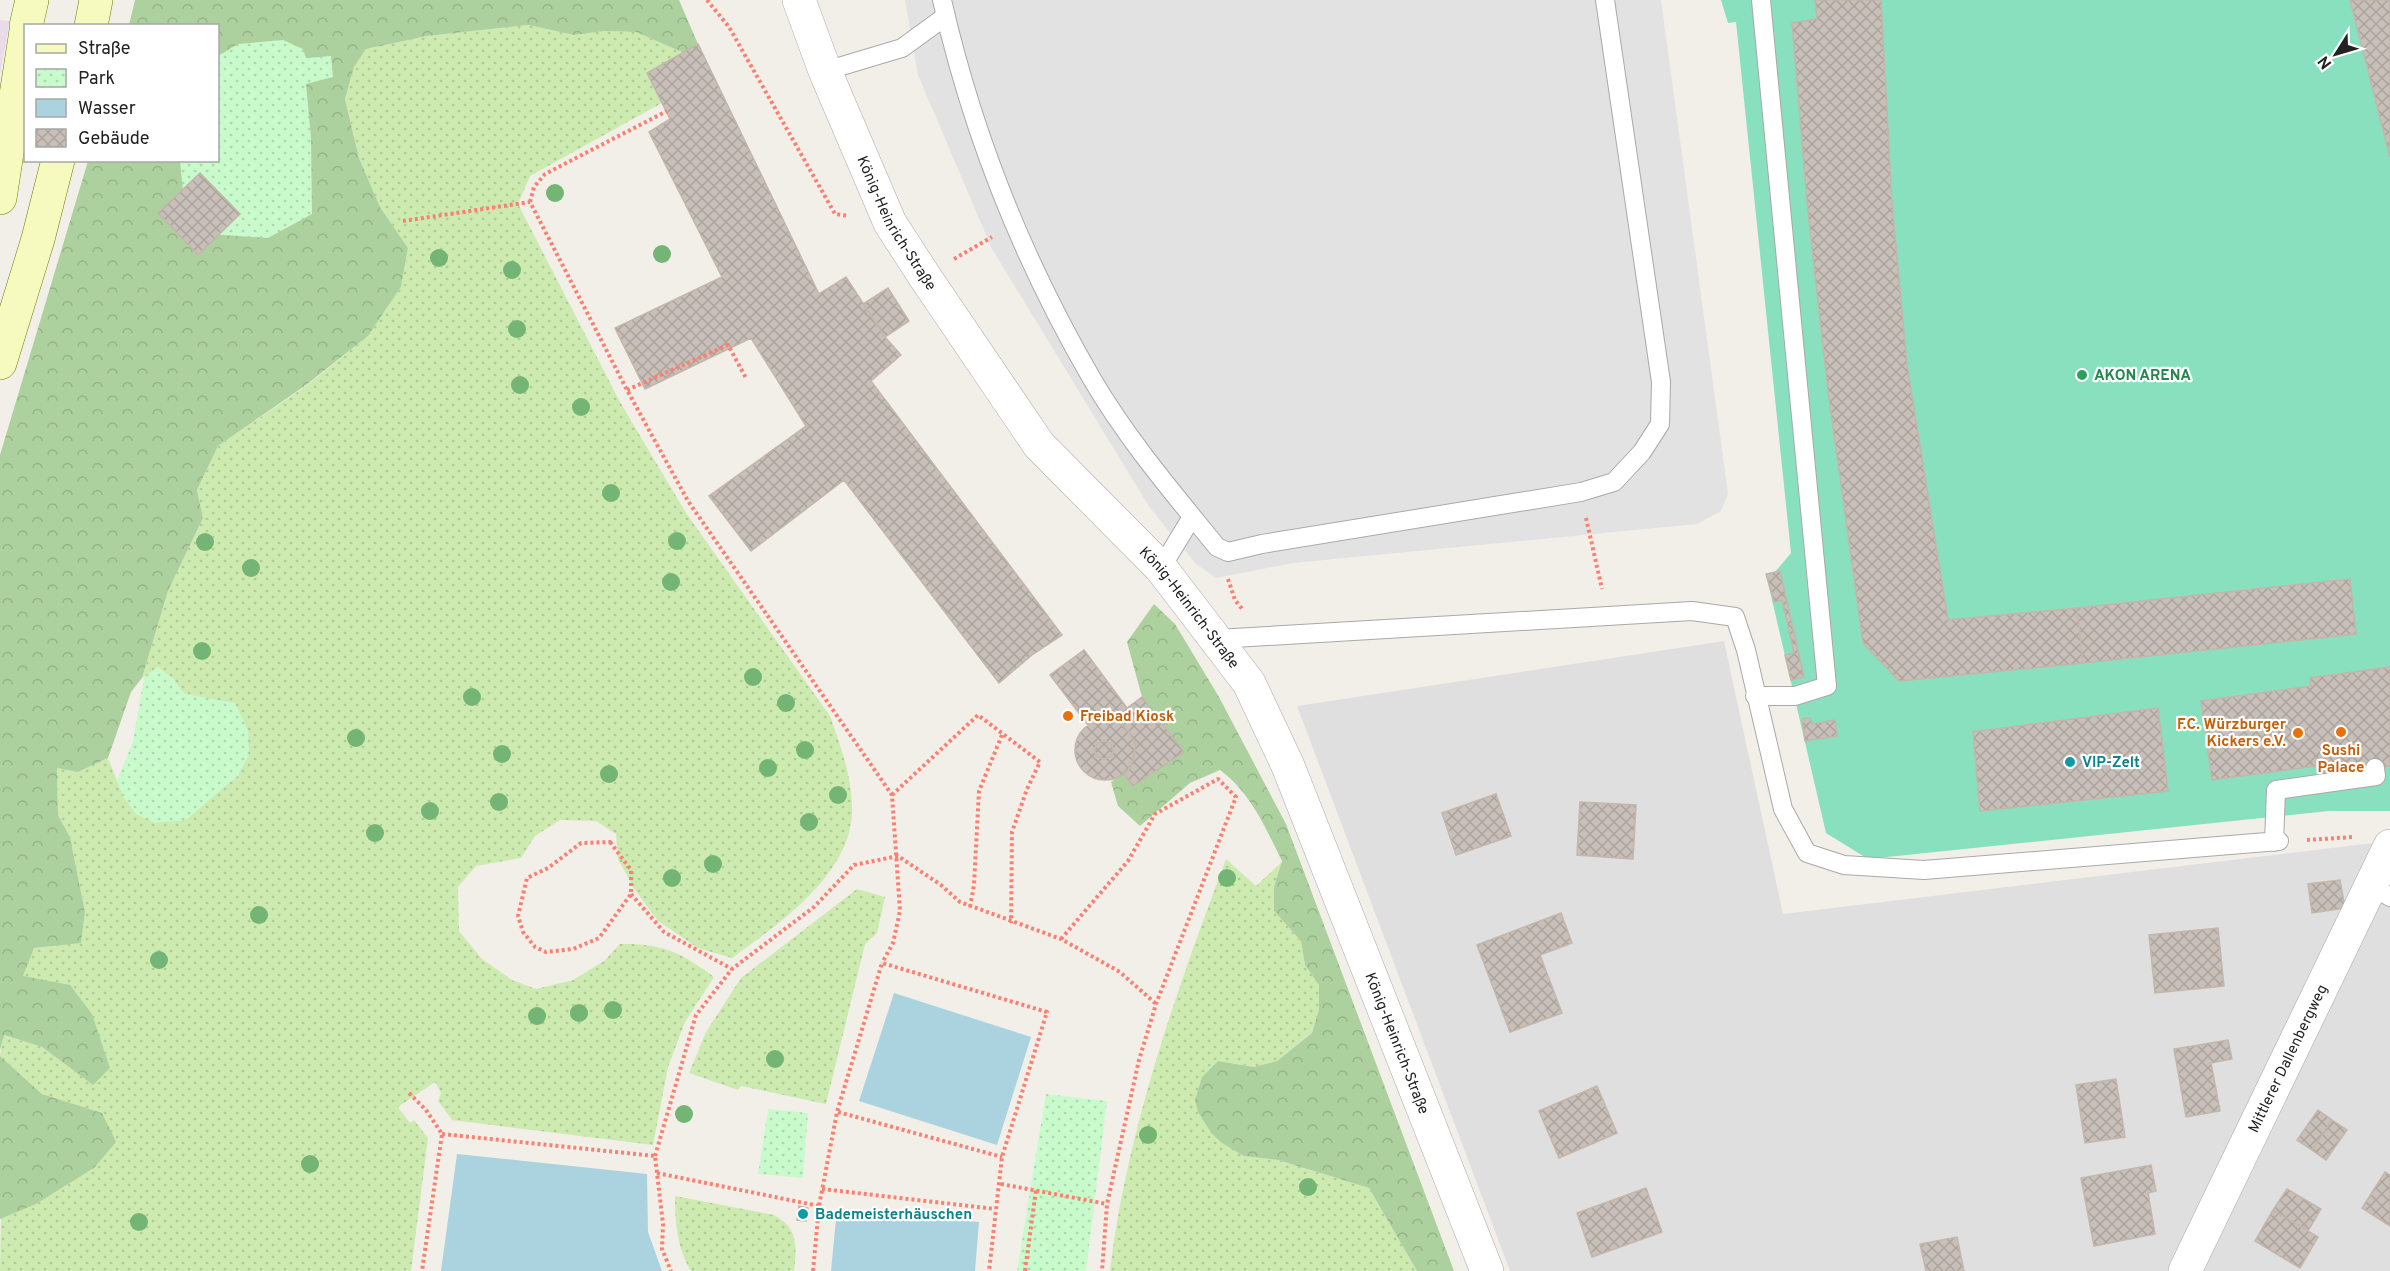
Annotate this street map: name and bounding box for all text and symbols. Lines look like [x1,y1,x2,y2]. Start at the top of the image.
legend [24,24,219,162]
north arrow [2306,24,2366,84]
text: Straße [78,38,130,61]
text: N [2314,51,2337,72]
text: Park [78,68,115,91]
text: Wasser [78,98,136,121]
text: Gebäude [78,128,150,151]
street label: König-Heinrich-Straße [851,153,940,295]
place label: AKON ARENA [2094,367,2191,386]
marker: AKON ARENA [2075,368,2089,382]
street label: König-Heinrich-Straße [1134,543,1243,673]
place label: Freibad Kiosk [1080,708,1174,727]
marker: Freibad Kiosk [1061,709,1075,723]
place label: F.C. Würzburger Kickers e.V. [2177,716,2287,752]
marker: Sushi Palace [2334,725,2348,739]
marker: F.C. Würzburger Kickers e.V. [2291,726,2305,740]
place label: Sushi Palace [2318,742,2364,778]
place label: VIP-Zelt [2082,754,2140,773]
marker: VIP-Zelt [2063,755,2077,769]
street label: König-Heinrich-Straße [1359,970,1432,1117]
street label: Mittlerer Dallenbergweg [2245,982,2333,1136]
place label: Bademeisterhäuschen [815,1206,972,1225]
marker: Bademeisterhäuschen [796,1207,810,1221]

